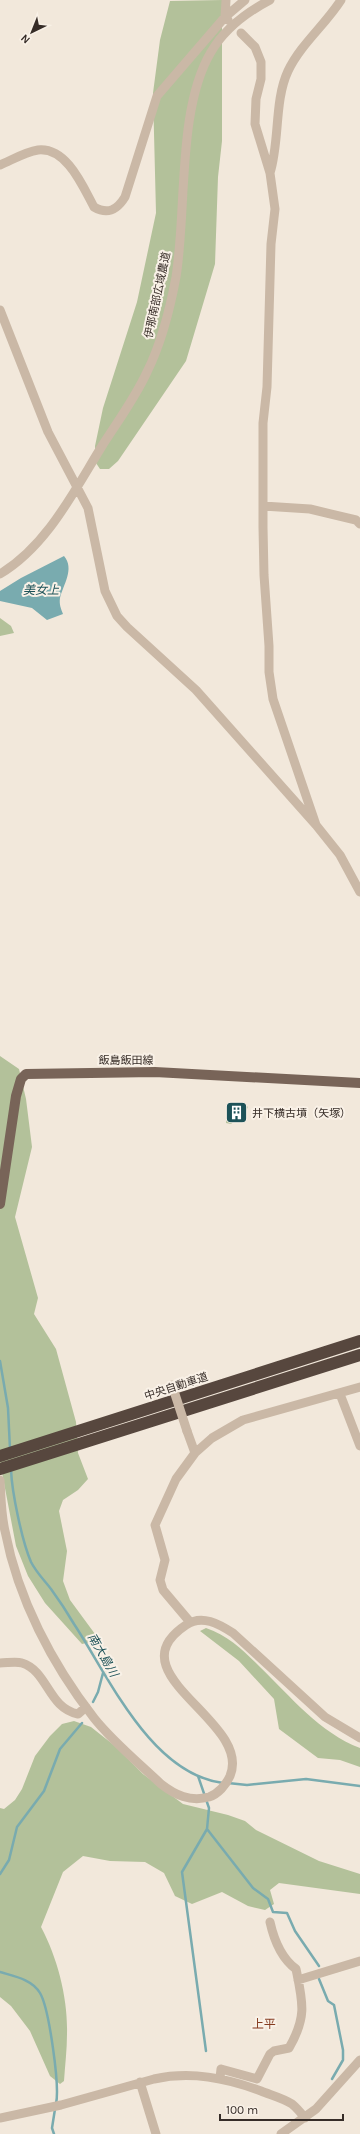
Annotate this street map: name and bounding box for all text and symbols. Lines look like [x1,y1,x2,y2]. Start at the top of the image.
north arrow [12,12,52,52]
text: N [18,32,33,46]
street label: 伊那南部広域農道 [142,251,173,339]
water label: 美女上 [23,583,60,597]
street label: 飯島飯田線 [99,1054,154,1067]
building icon: 井下横古墳（矢塚） [223,1100,249,1126]
place label: 井下横古墳（矢塚） [252,1107,351,1120]
street label: 中央自動車道 [143,1370,210,1403]
water label: 南大島川 [85,1631,122,1681]
district label: 上平 [252,2017,276,2031]
scale bar [220,2096,343,2122]
text: 100 m [226,2103,258,2117]

